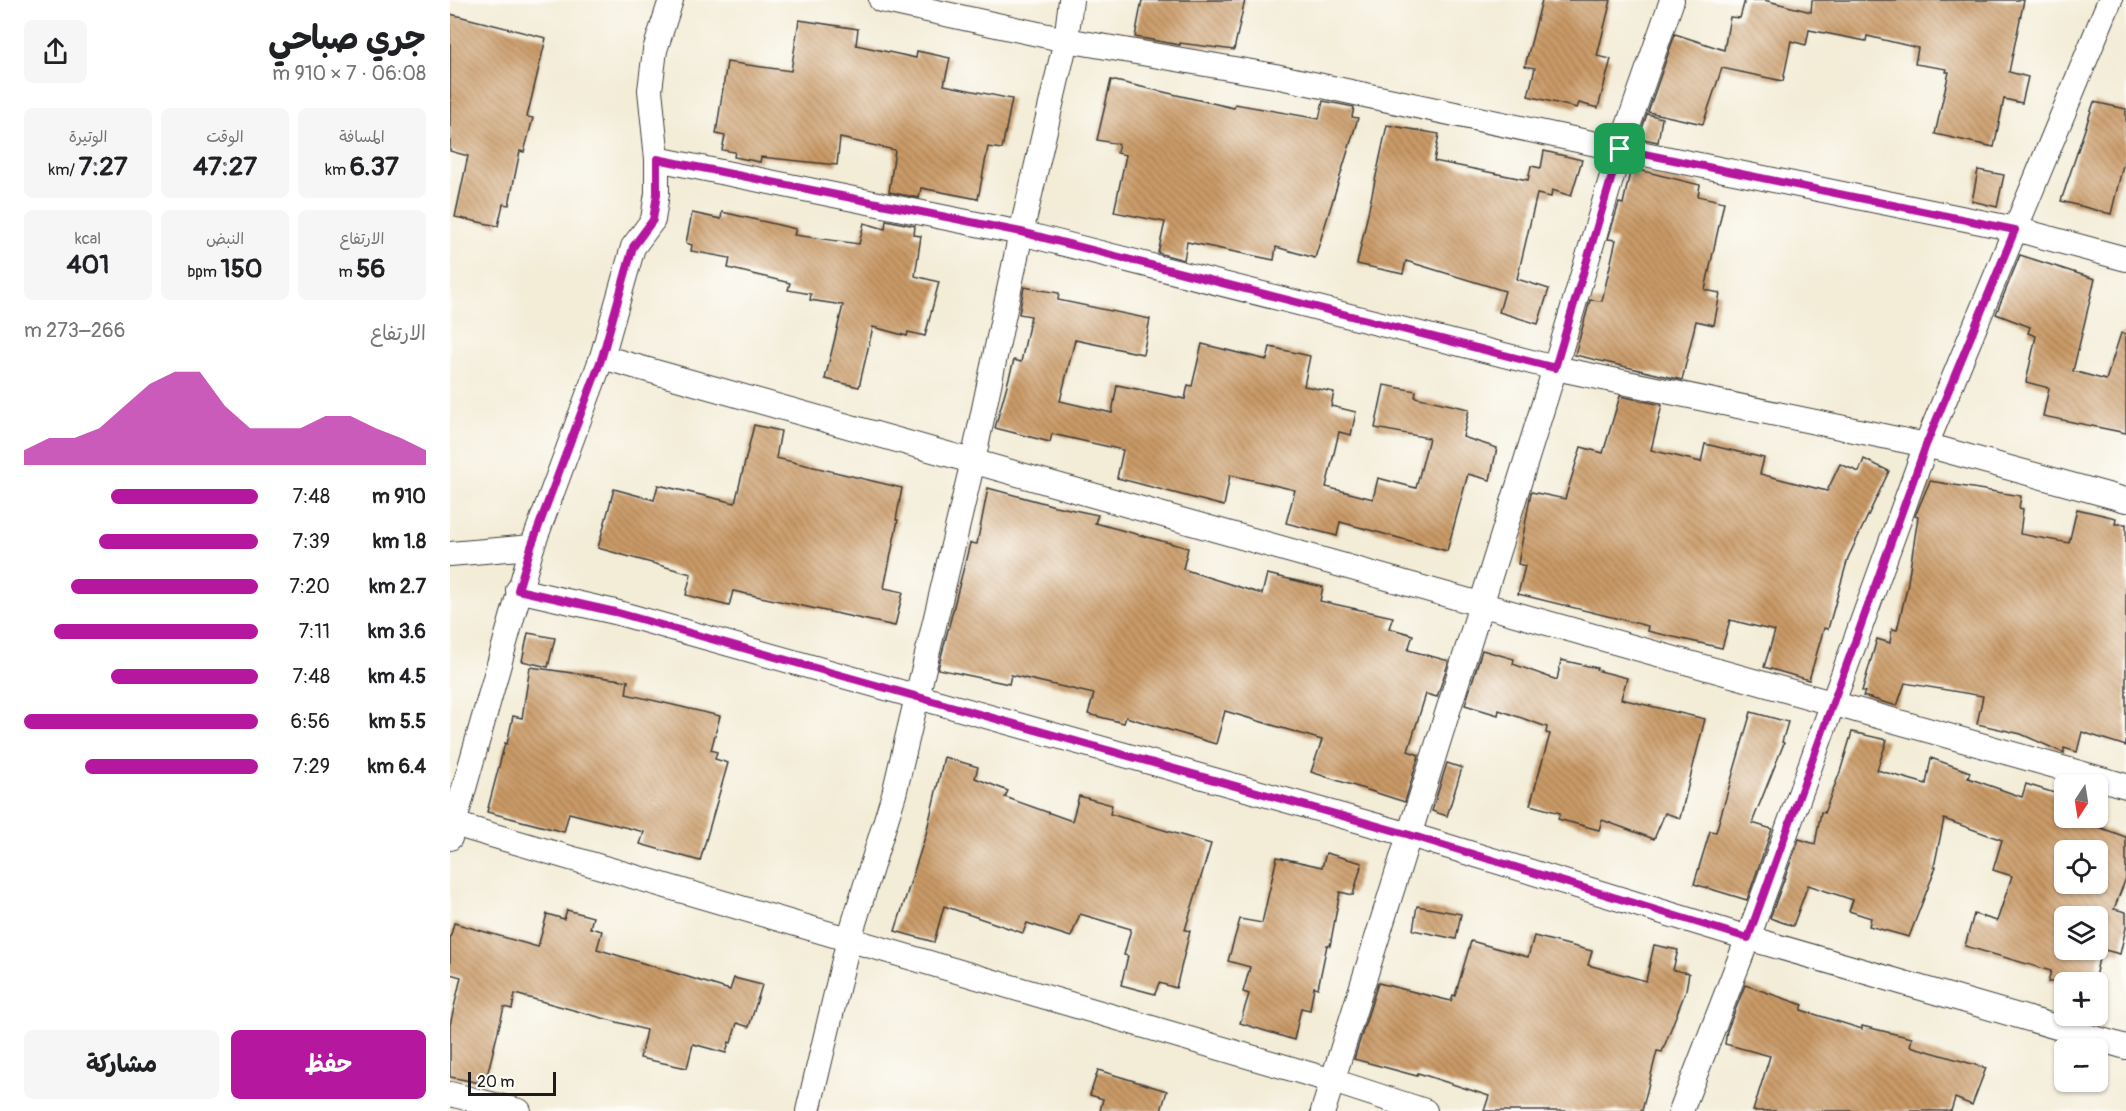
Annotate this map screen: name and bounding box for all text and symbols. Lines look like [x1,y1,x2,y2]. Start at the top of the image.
text: جري صباحي [268,18,426,59]
button: share [24,20,87,83]
text: 06:08 · 7 × 910 m [272,61,426,86]
pin [1594,123,1645,174]
text: الوتيرة [69,127,107,147]
text: الوقت [206,127,244,147]
text: المسافة [339,127,385,147]
icon: arrive [1603,132,1636,165]
text: 7:27 [79,151,128,183]
text: 47:27 [193,151,257,183]
text: 6.37 [350,151,399,183]
text: /km [48,160,79,180]
text: km [325,160,350,180]
text: kcal [75,229,101,249]
text: النبض [206,229,244,249]
text: الارتفاع [340,229,384,249]
text: 401 [66,249,110,281]
text: 150 [221,253,263,285]
text: 56 [356,253,385,285]
text: bpm [187,262,221,282]
text: m [339,262,356,282]
text: 266–273 m [24,318,125,343]
text: الارتفاع [370,321,426,346]
text: 7:48 [292,484,330,509]
text: 910 m [372,484,426,509]
text: 7:39 [293,529,330,554]
text: 1.8 km [373,529,426,554]
text: 7:20 [289,574,330,599]
text: 2.7 km [369,574,426,599]
text: 7:11 [298,619,330,644]
text: 3.6 km [368,619,426,644]
text: 7:48 [292,664,330,689]
text: 4.5 km [369,664,426,689]
text: 6:56 [291,709,330,734]
text: 5.5 km [369,709,426,734]
text: 7:29 [293,754,330,779]
text: 6.4 km [368,754,426,779]
north arrow [2054,774,2108,828]
map controls [2054,774,2108,1092]
button: locate [2054,840,2108,894]
button: layers [2054,906,2108,960]
button: + [2054,972,2108,1026]
button: مشاركة [24,1030,219,1099]
button: حفظ [231,1030,426,1099]
button: − [2054,1038,2108,1092]
scale bar [468,1069,556,1096]
text: 20 m [477,1072,515,1092]

